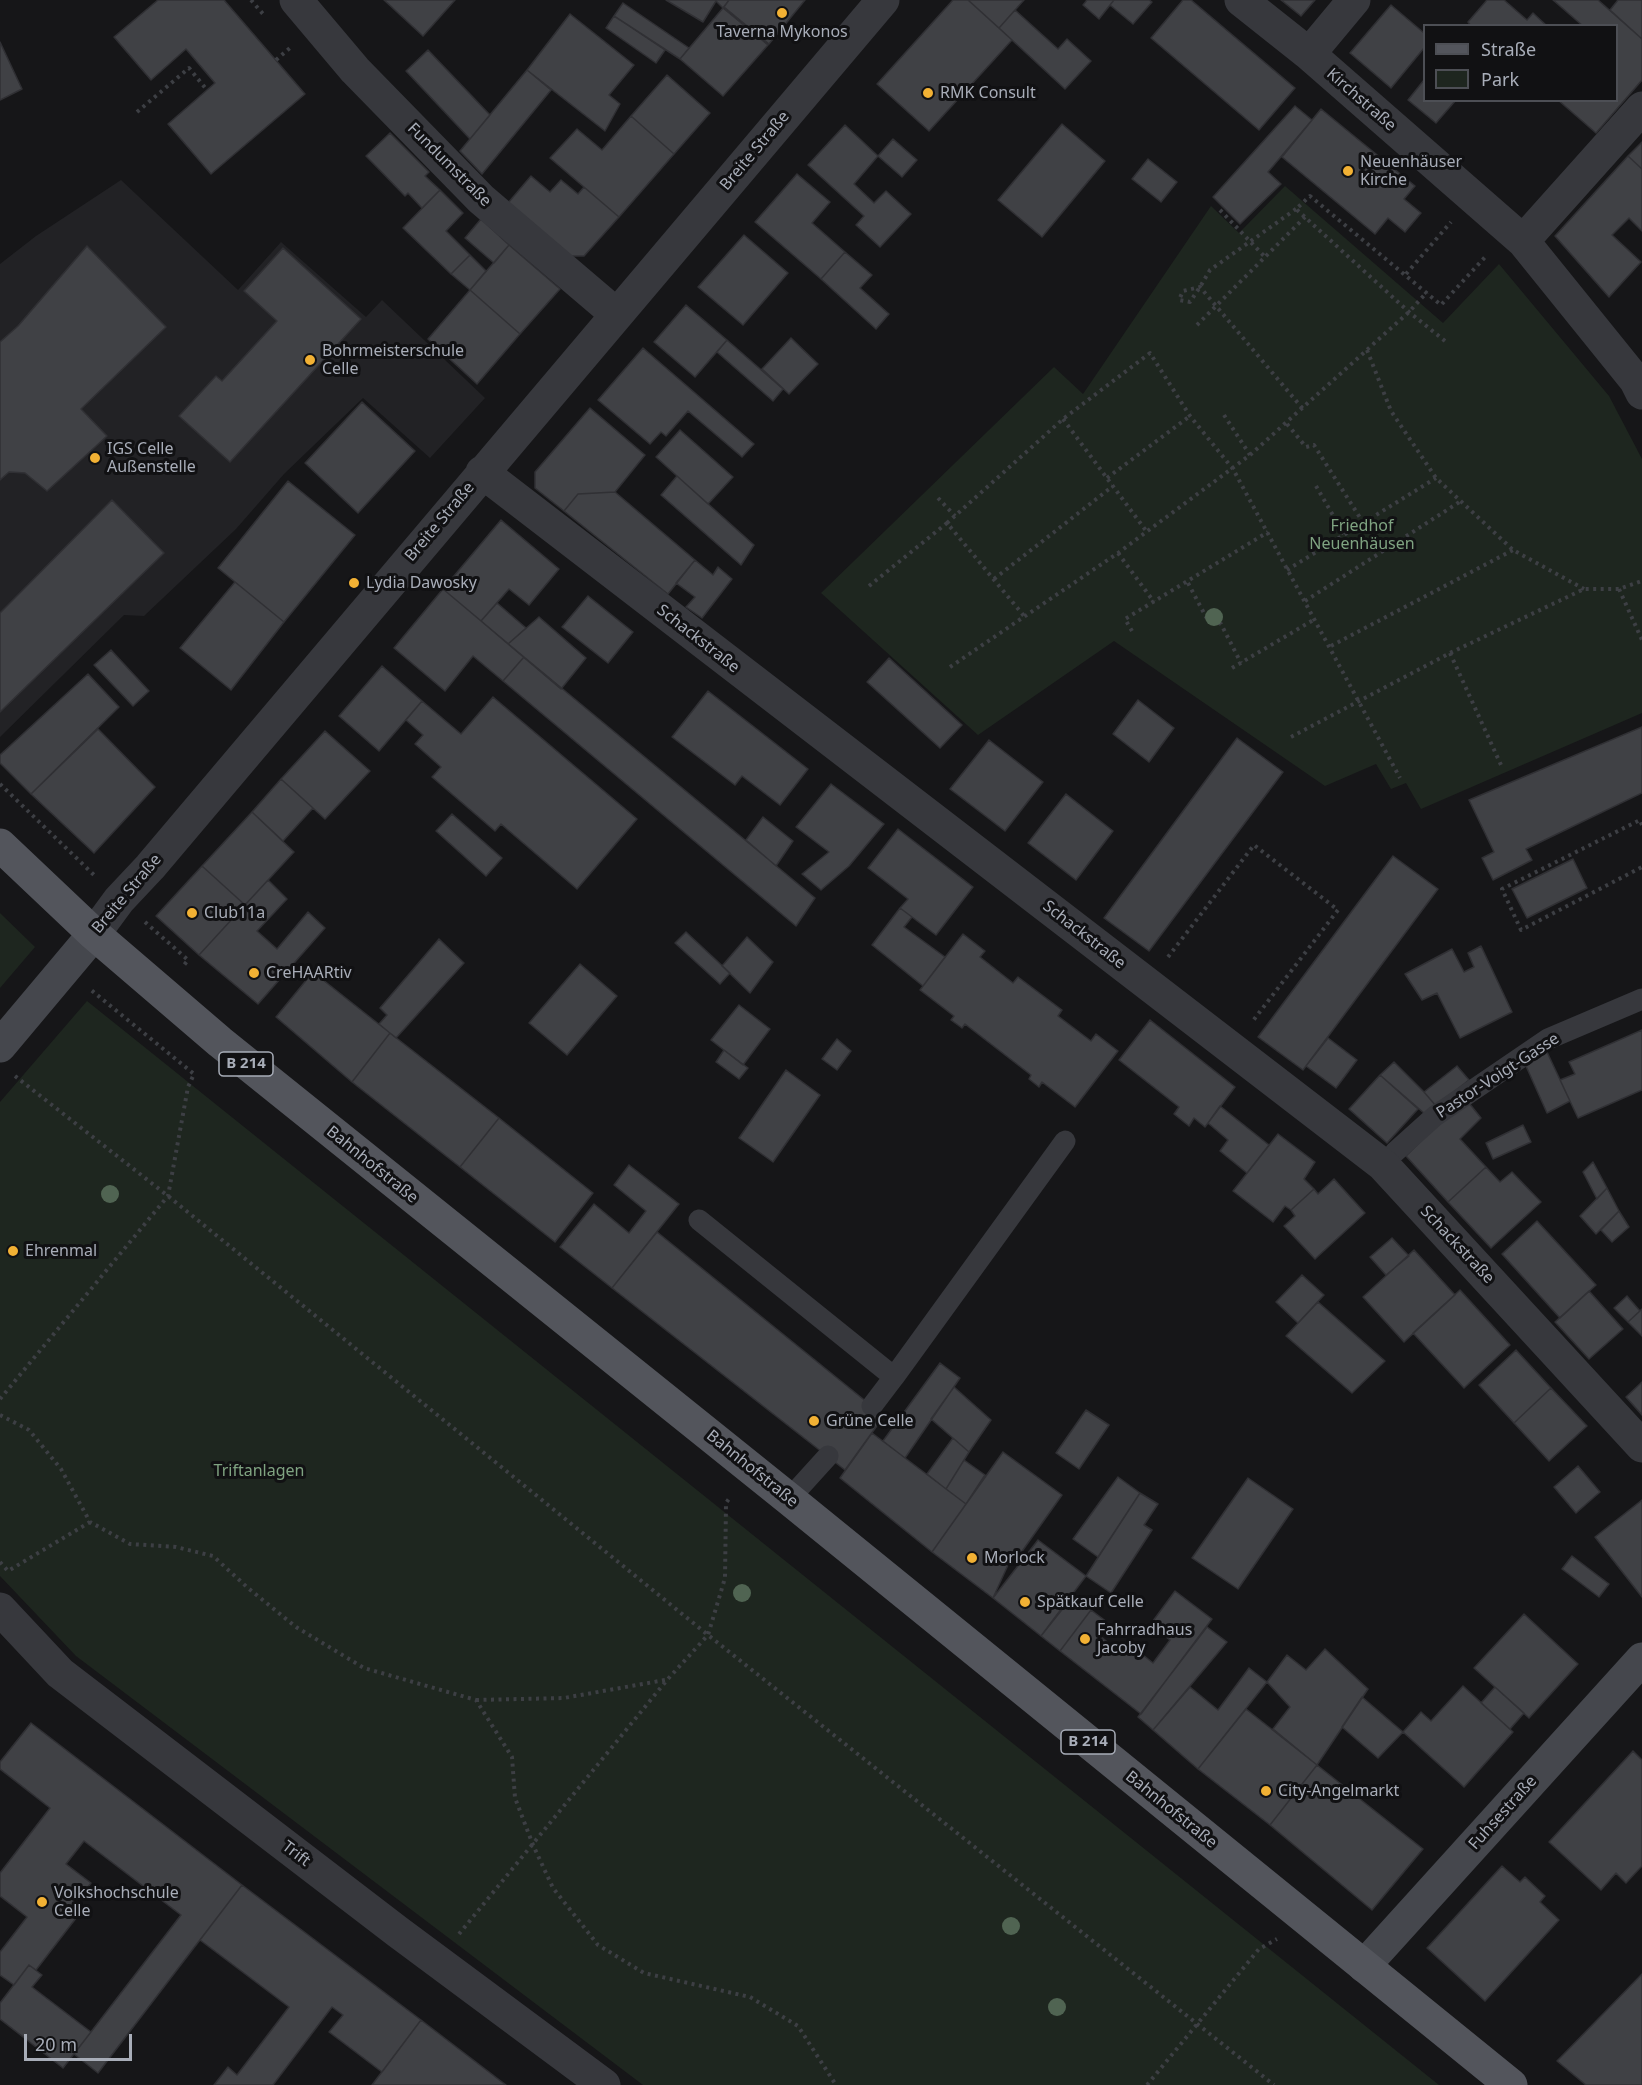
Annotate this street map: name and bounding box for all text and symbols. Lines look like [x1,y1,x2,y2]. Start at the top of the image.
marker: Taverna Mykonos [775,6,789,20]
place label: Taverna Mykonos [716,22,848,42]
legend [1423,24,1618,102]
text: Straße [1481,37,1536,61]
street label: Kirchstraße [1322,65,1400,135]
text: Park [1481,67,1519,91]
place label: RMK Consult [940,83,1036,103]
marker: RMK Consult [921,86,935,100]
street label: Breite Straße [716,107,794,195]
street label: Fundumstraße [403,119,495,211]
place label: Neuenhäuser Kirche [1360,152,1462,190]
marker: Neuenhäuser Kirche [1341,164,1355,178]
place label: Bohrmeisterschule Celle [322,341,464,379]
marker: Bohrmeisterschule Celle [303,353,317,367]
place label: IGS Celle Außenstelle [107,439,196,477]
marker: IGS Celle Außenstelle [88,451,102,465]
street label: Breite Straße [401,478,479,566]
park label: Friedhof Neuenhäusen [1309,516,1415,554]
place label: Lydia Dawosky [366,573,477,593]
marker: Lydia Dawosky [347,576,361,590]
street label: Schackstraße [653,601,743,677]
street label: Breite Straße [88,850,166,938]
street label: Schackstraße [1039,897,1129,973]
place label: Club11a [204,903,265,923]
marker: Club11a [185,906,199,920]
place label: CreHAARtiv [266,963,352,983]
marker: CreHAARtiv [247,966,261,980]
street label: Pastor-Voigt-Gasse [1433,1029,1563,1123]
road number: B 214 [219,1052,273,1076]
street label: Bahnhofstraße [322,1122,422,1208]
street label: Schackstraße [1416,1202,1498,1288]
place label: Ehrenmal [25,1241,97,1261]
marker: Ehrenmal [6,1244,20,1258]
place label: Grüne Celle [826,1411,914,1431]
marker: Grüne Celle [807,1414,821,1428]
street label: Bahnhofstraße [702,1426,802,1512]
park label: Triftanlagen [214,1461,304,1481]
place label: Morlock [984,1548,1045,1568]
marker: Morlock [965,1551,979,1565]
place label: Spätkauf Celle [1037,1592,1144,1612]
marker: Spätkauf Celle [1018,1595,1032,1609]
place label: Fahrradhaus Jacoby [1097,1620,1192,1658]
marker: Fahrradhaus Jacoby [1078,1632,1092,1646]
road number: B 214 [1061,1730,1115,1754]
street label: Bahnhofstraße [1121,1767,1221,1853]
street label: Fuhsestraße [1465,1772,1541,1854]
place label: City-Angelmarkt [1278,1781,1399,1801]
marker: City-Angelmarkt [1259,1784,1273,1798]
street label: Trift [278,1837,314,1871]
place label: Volkshochschule Celle [54,1883,179,1921]
marker: Volkshochschule Celle [35,1895,49,1909]
scale bar [27,2022,135,2060]
text: 20 m [35,2032,77,2056]

